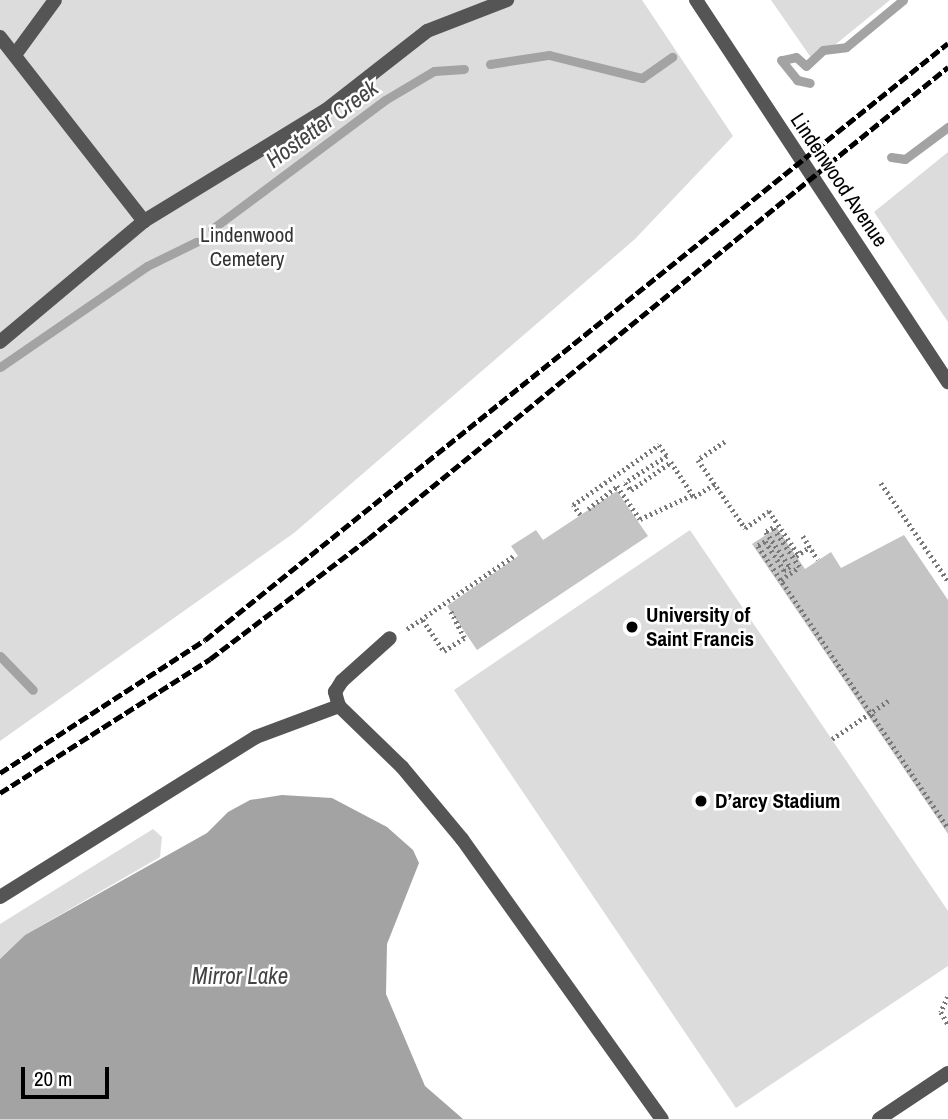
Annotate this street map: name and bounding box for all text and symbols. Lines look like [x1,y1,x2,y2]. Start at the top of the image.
water label: Hostetter Creek [260,74,384,174]
street label: Lindenwood Avenue [785,108,893,252]
park label: Lindenwood Cemetery [200,222,294,272]
place label: University of Saint Francis [646,602,754,652]
marker: University of Saint Francis [624,619,640,635]
place label: D’arcy Stadium [715,788,840,814]
marker: D’arcy Stadium [693,793,709,809]
water label: Mirror Lake [192,962,288,990]
scale bar [24,1052,112,1096]
text: 20 m [34,1064,72,1093]

